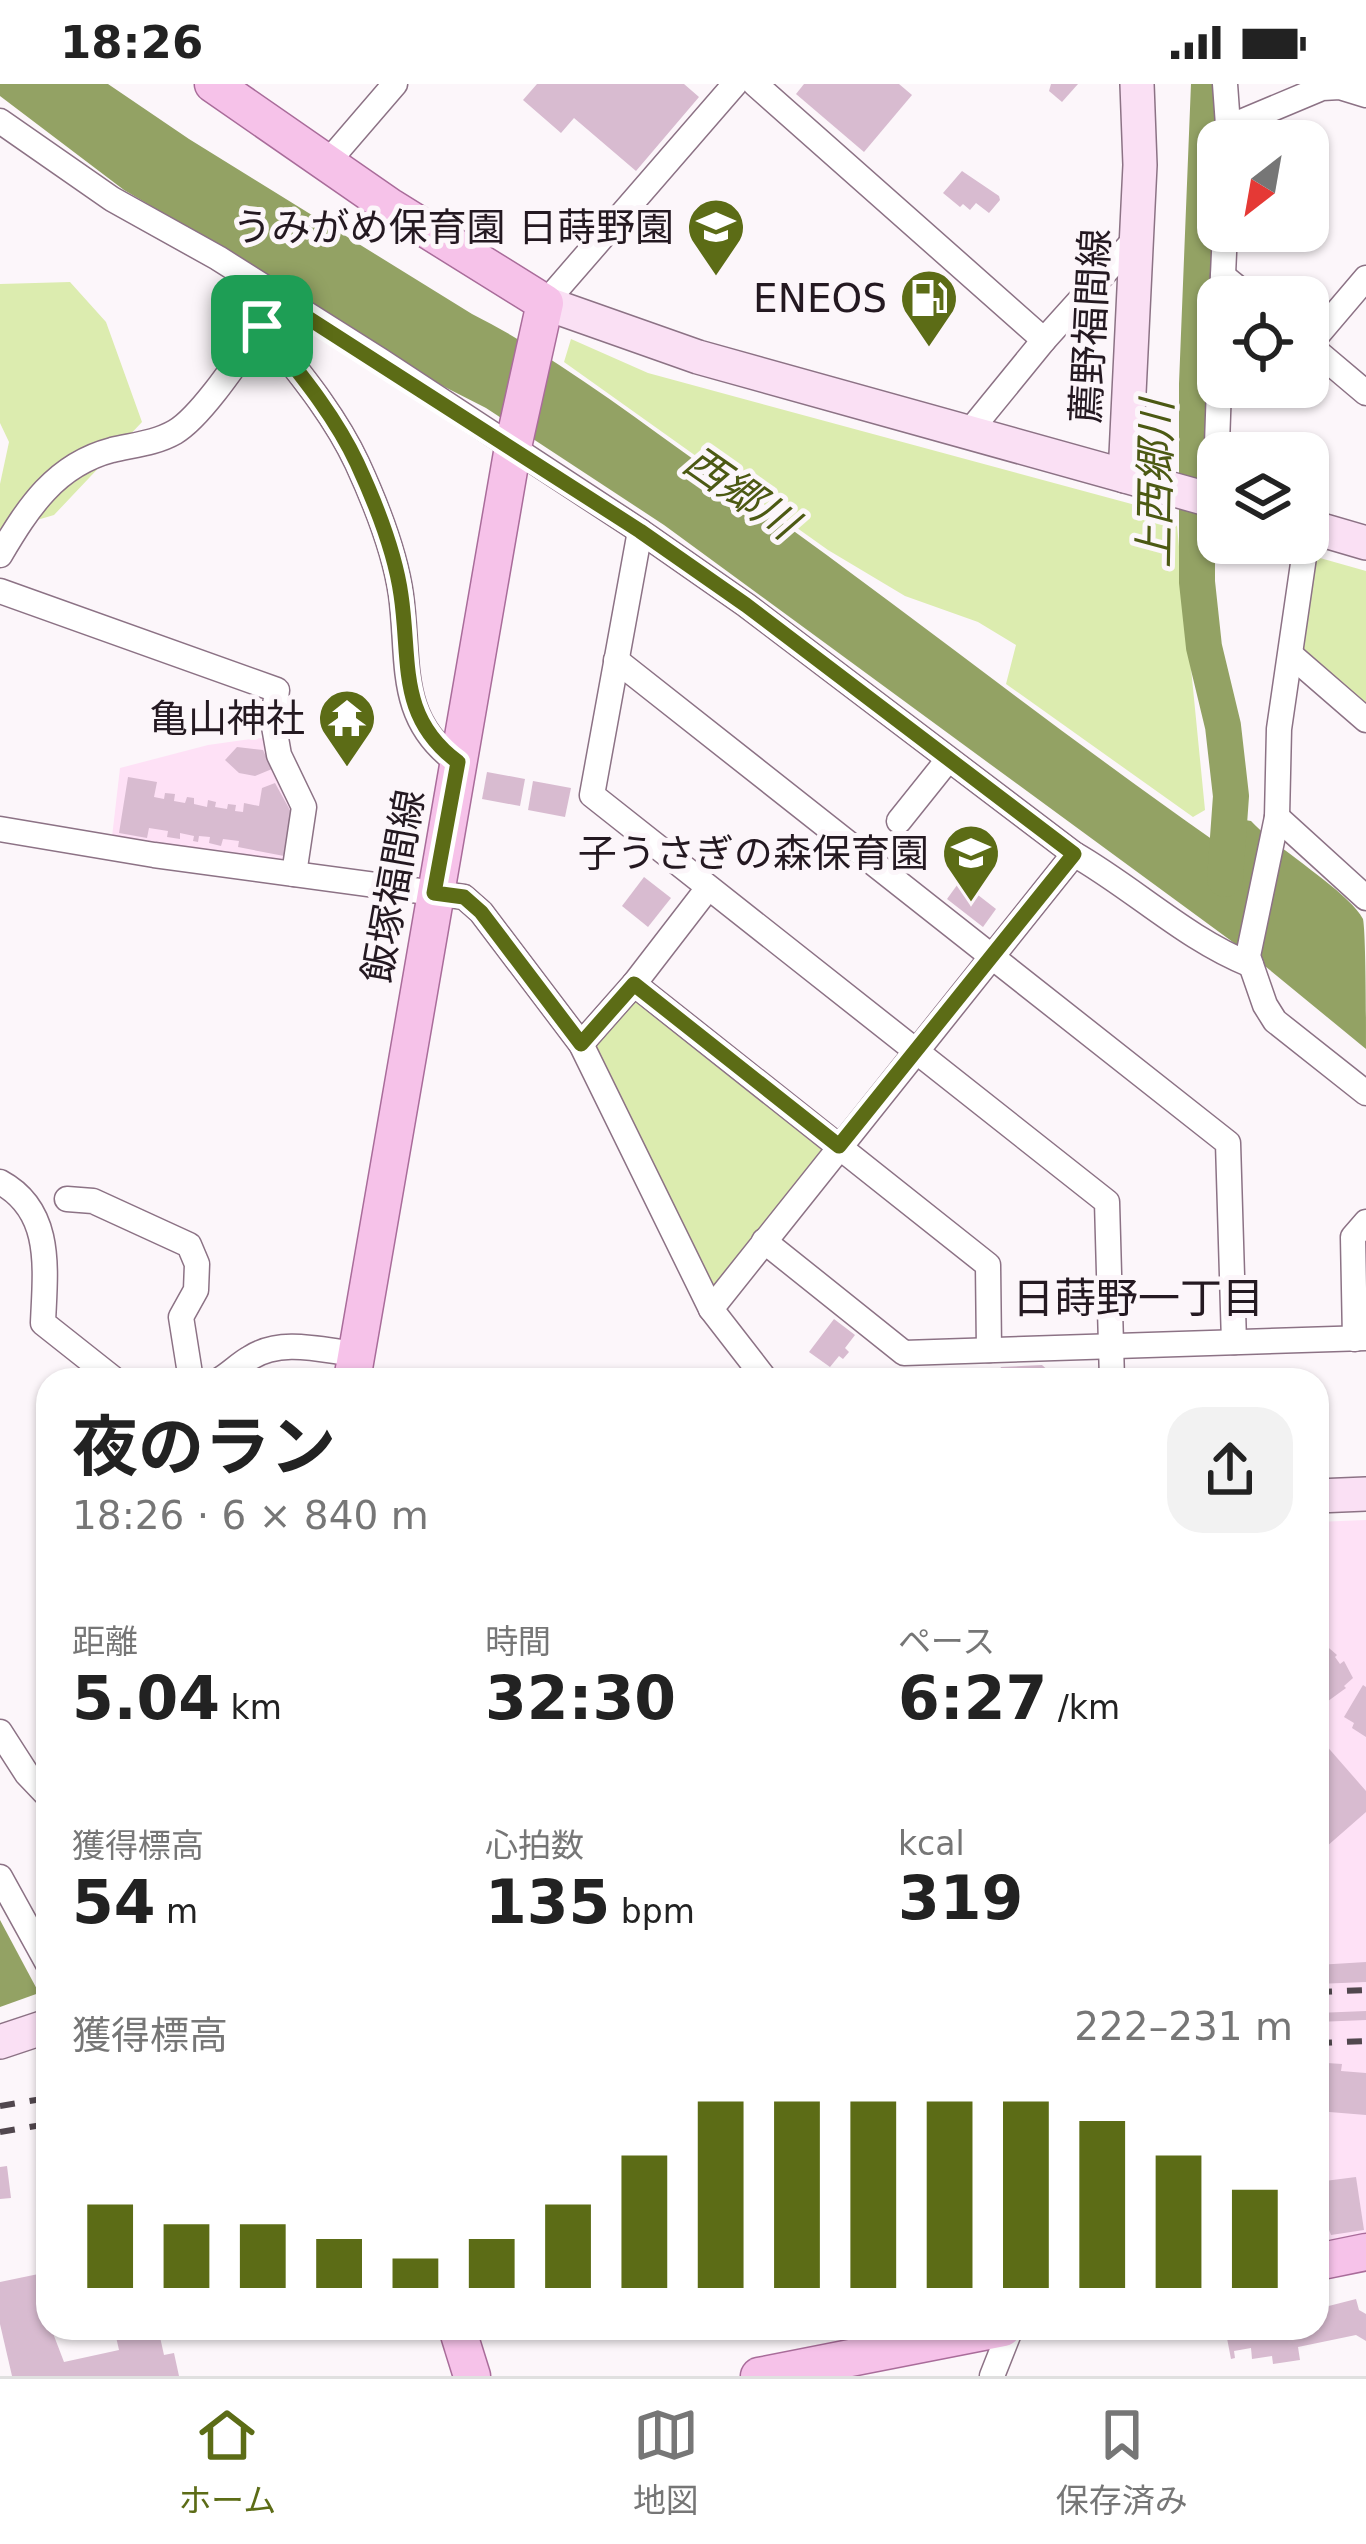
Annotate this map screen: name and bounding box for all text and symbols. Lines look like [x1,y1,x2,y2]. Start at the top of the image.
text: 18:26 [60,16,203,69]
north arrow [1197,120,1329,252]
map controls [1197,120,1329,564]
school or university icon: うみがめ保育園 日蒔野園 [685,196,747,278]
place label: うみがめ保育園 日蒔野園 [233,205,674,250]
street label: 薦野福間線 [1063,227,1118,425]
fuel station icon: ENEOS [898,267,960,349]
pin [211,275,313,377]
place label: ENEOS [753,276,887,321]
button: locate [1197,276,1329,408]
icon: arrive [229,293,295,359]
water label: 上西郷川 [1130,396,1182,568]
button: layers [1197,432,1329,564]
water label: 西郷川 [675,436,810,551]
temple icon: 亀山神社 [316,687,378,769]
place label: 亀山神社 [149,696,305,741]
street label: 飯塚福間線 [354,786,433,986]
school or university icon: 子うさぎの森保育園 [940,822,1002,904]
place label: 子うさぎの森保育園 [578,831,929,876]
district label: 日蒔野一丁目 [1012,1274,1264,1323]
button: share [1167,1407,1293,1533]
text: 夜のラン [72,1409,336,1486]
text: 18:26 · 6 × 840 m [72,1493,429,1538]
text: 距離 [72,1622,138,1661]
text: 時間 [485,1622,551,1661]
text: ペース [898,1622,995,1661]
text: 5.04 [72,1663,220,1733]
text: 32:30 [485,1663,676,1733]
text: 6:27 [898,1663,1047,1733]
text: km [220,1688,282,1727]
text: /km [1047,1688,1120,1727]
text: kcal [898,1824,965,1863]
text: 獲得標高 [72,1826,204,1865]
text: 心拍数 [485,1826,584,1865]
text: 319 [898,1863,1023,1933]
text: 54 [72,1867,156,1937]
text: 135 [485,1867,610,1937]
text: m [156,1892,198,1931]
text: bpm [610,1892,695,1931]
text: 222–231 m [1074,2004,1293,2049]
text: 獲得標高 [72,2013,228,2058]
tab: ホーム [178,2402,276,2522]
tab: 地図 [633,2402,699,2522]
tab: 保存済み [1056,2402,1188,2522]

